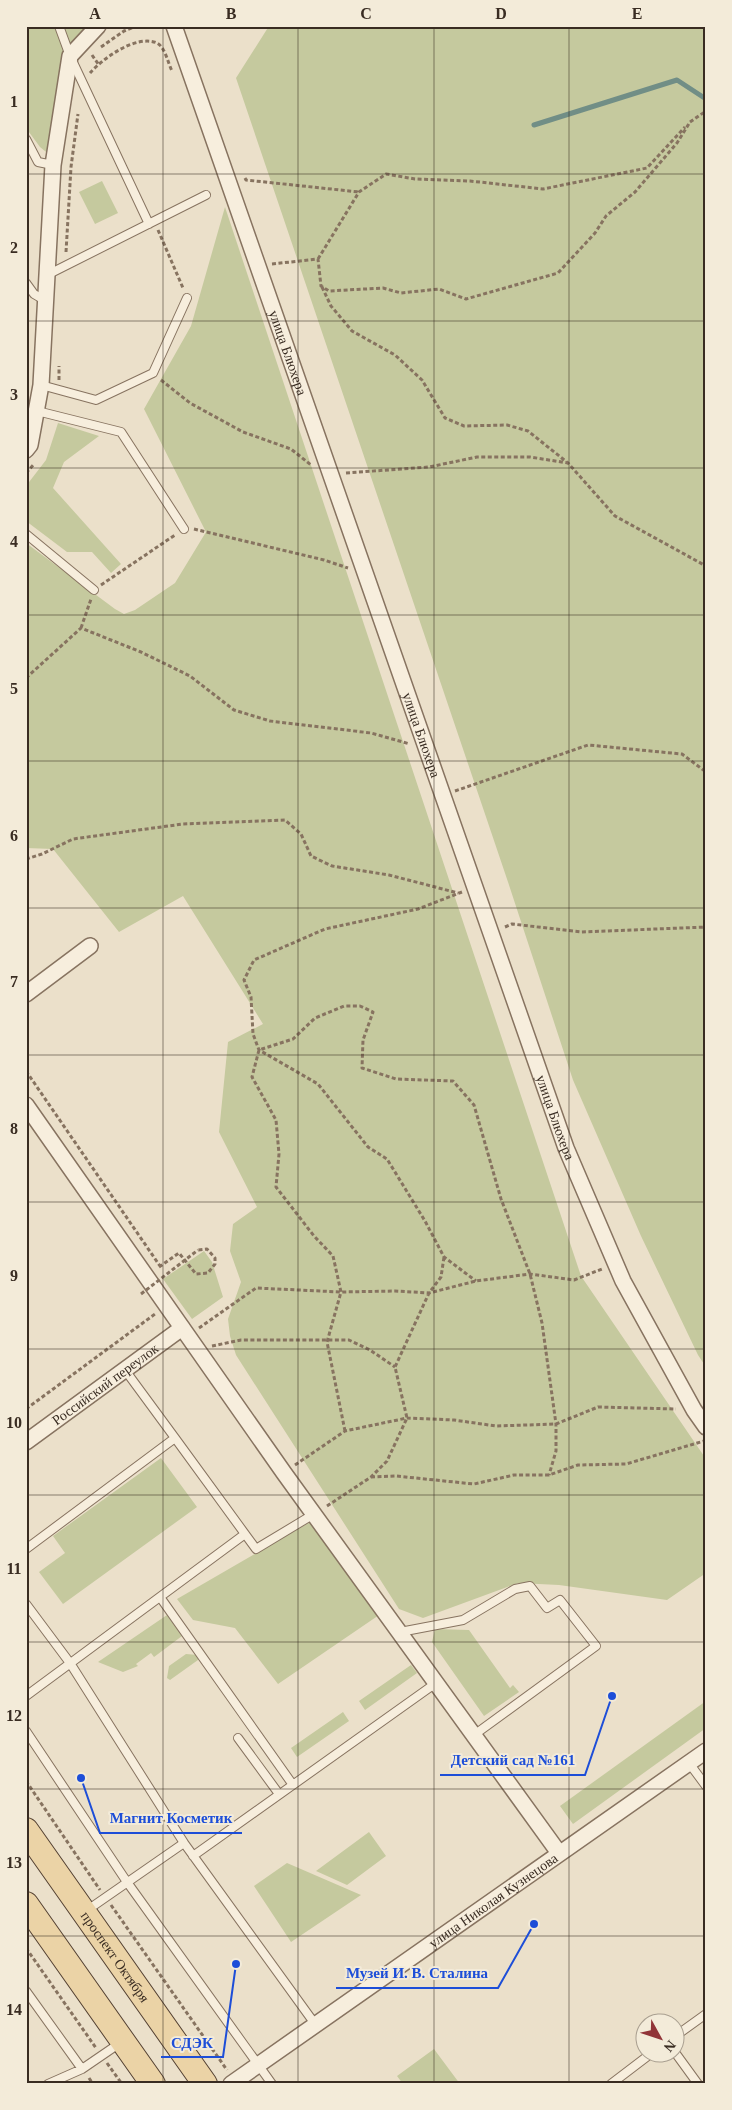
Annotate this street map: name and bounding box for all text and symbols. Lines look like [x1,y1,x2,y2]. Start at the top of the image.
text: A [89,5,101,22]
text: B [226,5,237,22]
text: C [360,5,372,22]
text: D [495,5,507,22]
text: E [632,5,642,22]
text: 1 [10,93,18,110]
text: 2 [10,239,18,256]
street label: улица Блюхера [266,308,310,398]
text: 3 [10,386,18,403]
text: 4 [10,533,18,550]
text: 5 [10,680,18,697]
street label: улица Блюхера [400,690,444,780]
text: 6 [10,827,18,844]
text: 7 [10,973,18,990]
street label: улица Блюхера [534,1073,578,1163]
text: 8 [10,1120,18,1137]
text: 9 [10,1267,18,1284]
street label: Российский переулок [49,1340,161,1428]
text: 10 [6,1414,22,1431]
text: 11 [6,1560,22,1577]
text: 12 [6,1707,22,1724]
callout: Детский сад №161 [440,1745,585,1775]
text: Детский сад №161 [451,1752,575,1768]
callout: Магнит Косметик [100,1803,242,1833]
text: Магнит Косметик [110,1810,233,1826]
street label: улица Николая Кузнецова [426,1850,561,1951]
text: 13 [6,1854,22,1871]
street label: проспект Октября [78,1908,153,2006]
callout: Музей И. В. Сталина [336,1958,498,1988]
text: Музей И. В. Сталина [346,1965,489,1981]
text: 14 [6,2001,22,2018]
north arrow [634,2012,684,2062]
callout: СДЭК [161,2027,223,2057]
text: СДЭК [171,2035,213,2051]
text: N [661,2037,679,2055]

